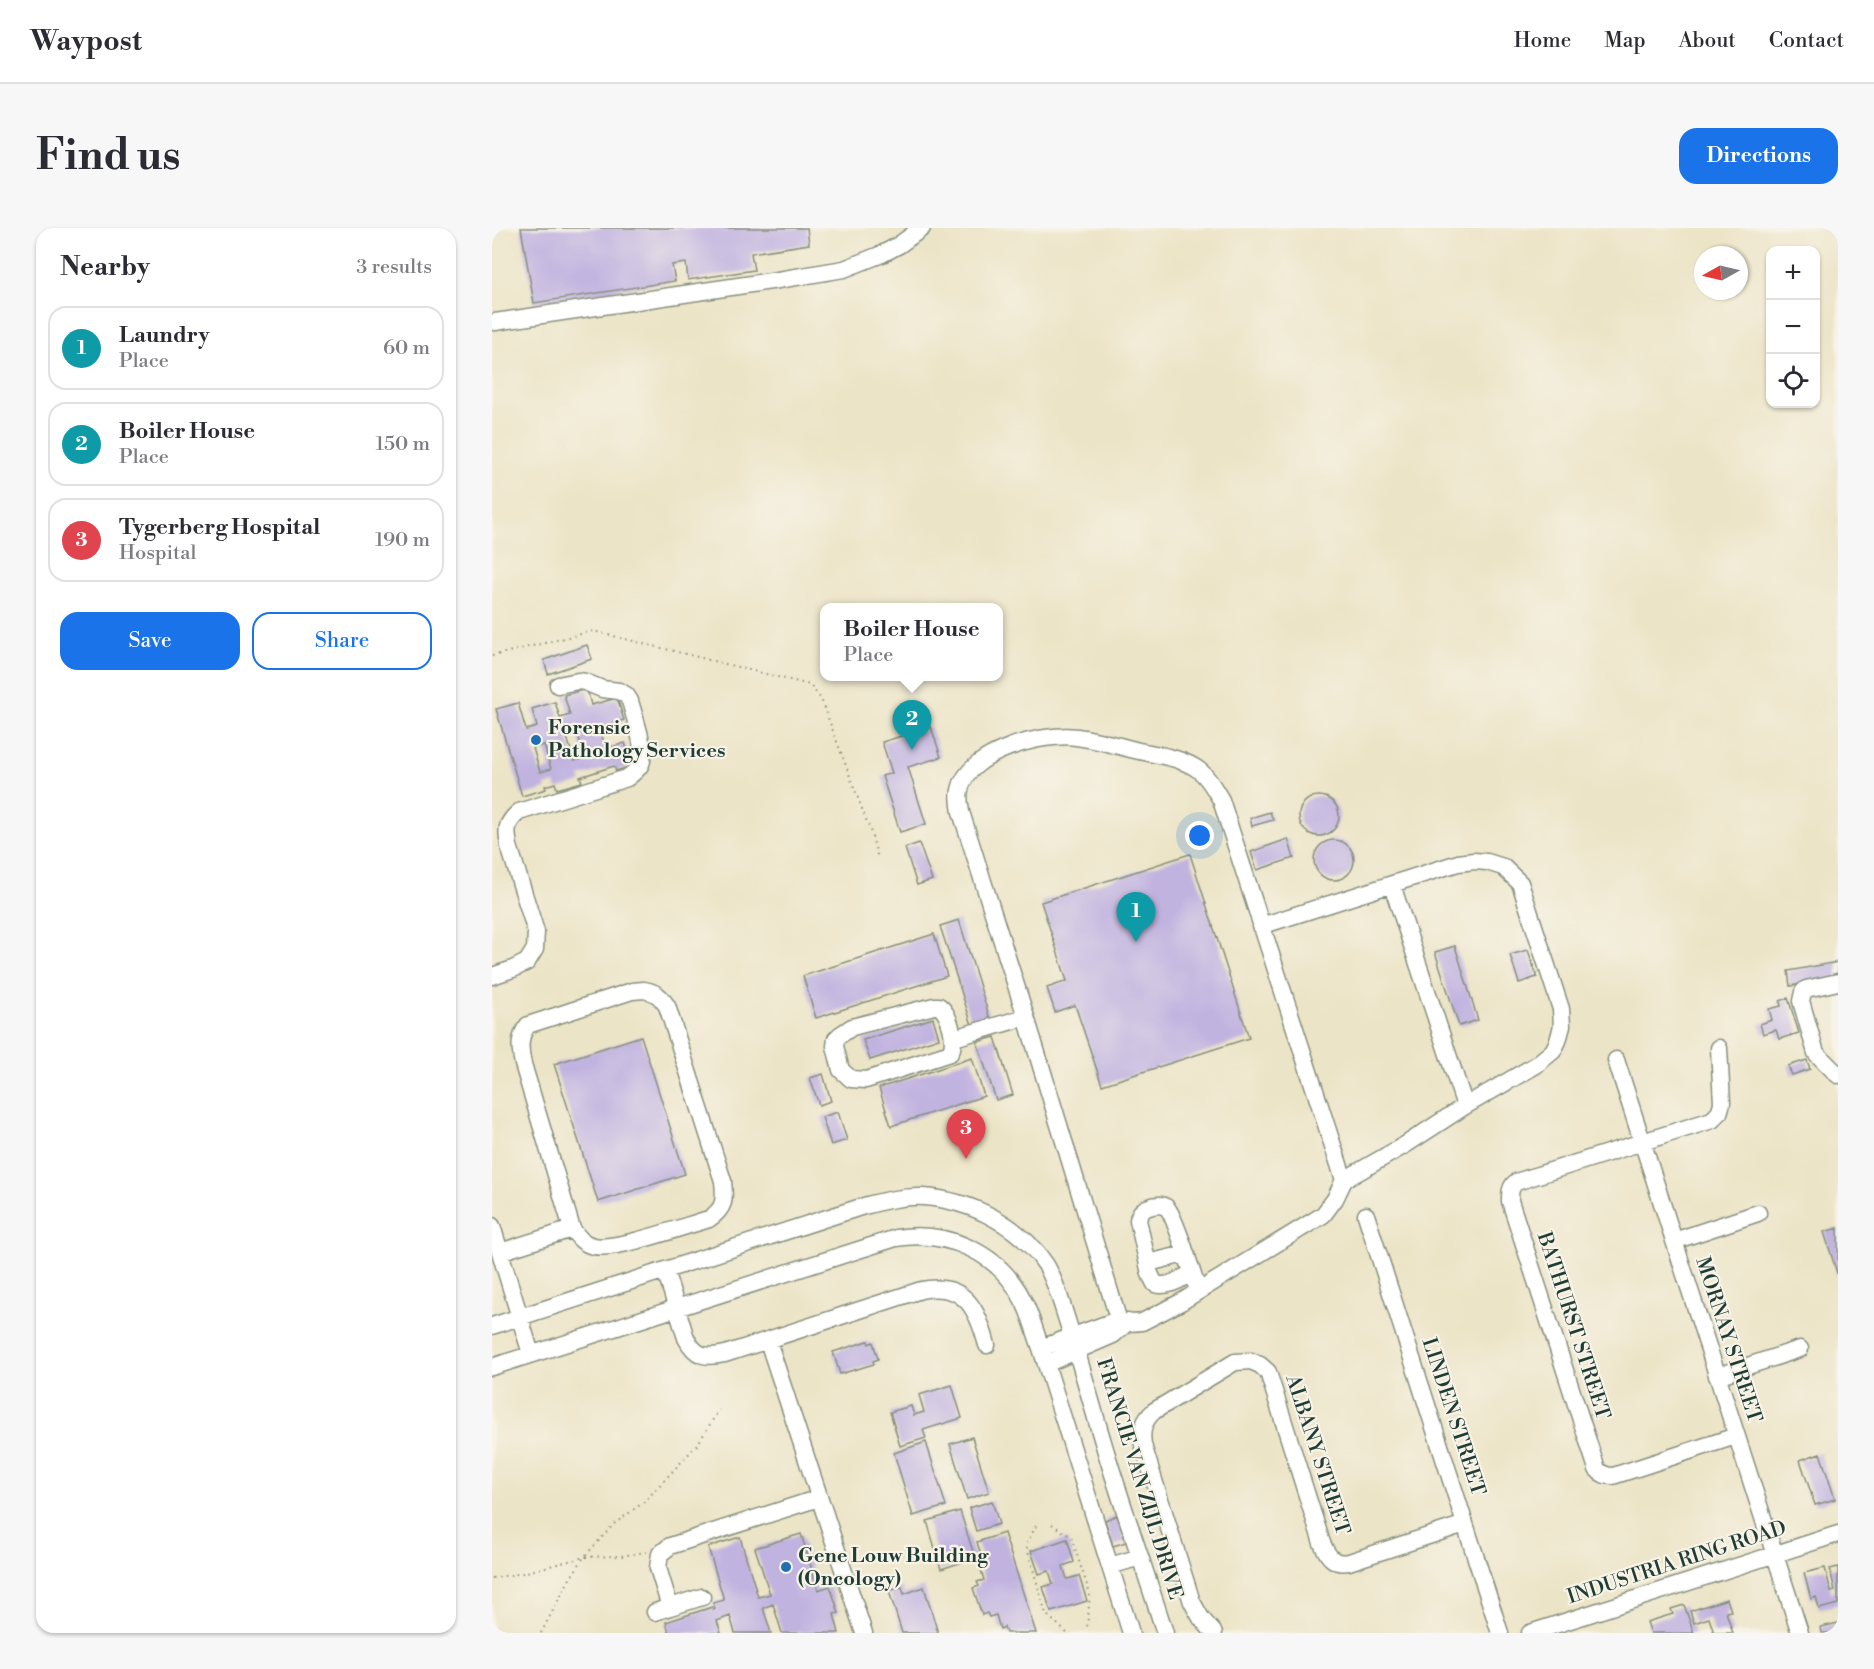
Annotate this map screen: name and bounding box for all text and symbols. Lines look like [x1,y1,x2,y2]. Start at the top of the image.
text: Waypost [30,24,142,59]
text: Home [1514,28,1571,54]
text: Map [1604,28,1646,54]
text: About [1679,28,1736,54]
text: Contact [1769,28,1844,54]
button: Directions [1679,128,1838,184]
text: Find us [36,130,180,183]
north arrow [1694,246,1748,300]
map controls [1766,246,1820,408]
button: + [1766,246,1820,300]
text: Nearby [60,251,150,283]
text: 3 results [356,255,432,280]
button: − [1766,300,1820,354]
text: Laundry [119,322,210,349]
text: 1 [77,336,86,361]
text: 60 m [383,336,430,361]
text: Place [119,349,169,374]
button: locate [1766,354,1820,408]
text: Boiler House [119,418,255,445]
text: 2 [75,432,88,457]
text: 150 m [375,432,430,457]
text: Place [119,445,169,470]
text: Tygerberg Hospital [119,514,320,541]
text: 3 [75,528,88,553]
text: 190 m [375,528,430,553]
text: Hospital [119,541,196,566]
popup [820,603,1003,681]
button: Save [60,612,240,670]
button: Share [252,612,432,670]
text: Boiler House [843,616,980,643]
text: Place [843,643,893,668]
pin: 2 [892,700,932,750]
place label: Forensic Pathology Services [548,716,726,764]
marker: Forensic Pathology Services [529,733,543,747]
your location [1185,821,1214,850]
pin: 1 [1116,892,1156,942]
pin: 3 [946,1110,986,1159]
street label: BATHURST STREET [1531,1228,1615,1423]
street label: MORNAY STREET [1689,1254,1767,1426]
street label: LINDEN STREET [1416,1335,1490,1499]
street label: FRANCIE VAN ZIJL DRIVE [1090,1355,1188,1603]
street label: ALBANY STREET [1279,1371,1355,1538]
street label: INDUSTRIA RING ROAD [1564,1516,1790,1610]
place label: Gene Louw Building (Oncology) [798,1544,989,1592]
marker: Gene Louw Building (Oncology) [779,1560,793,1574]

